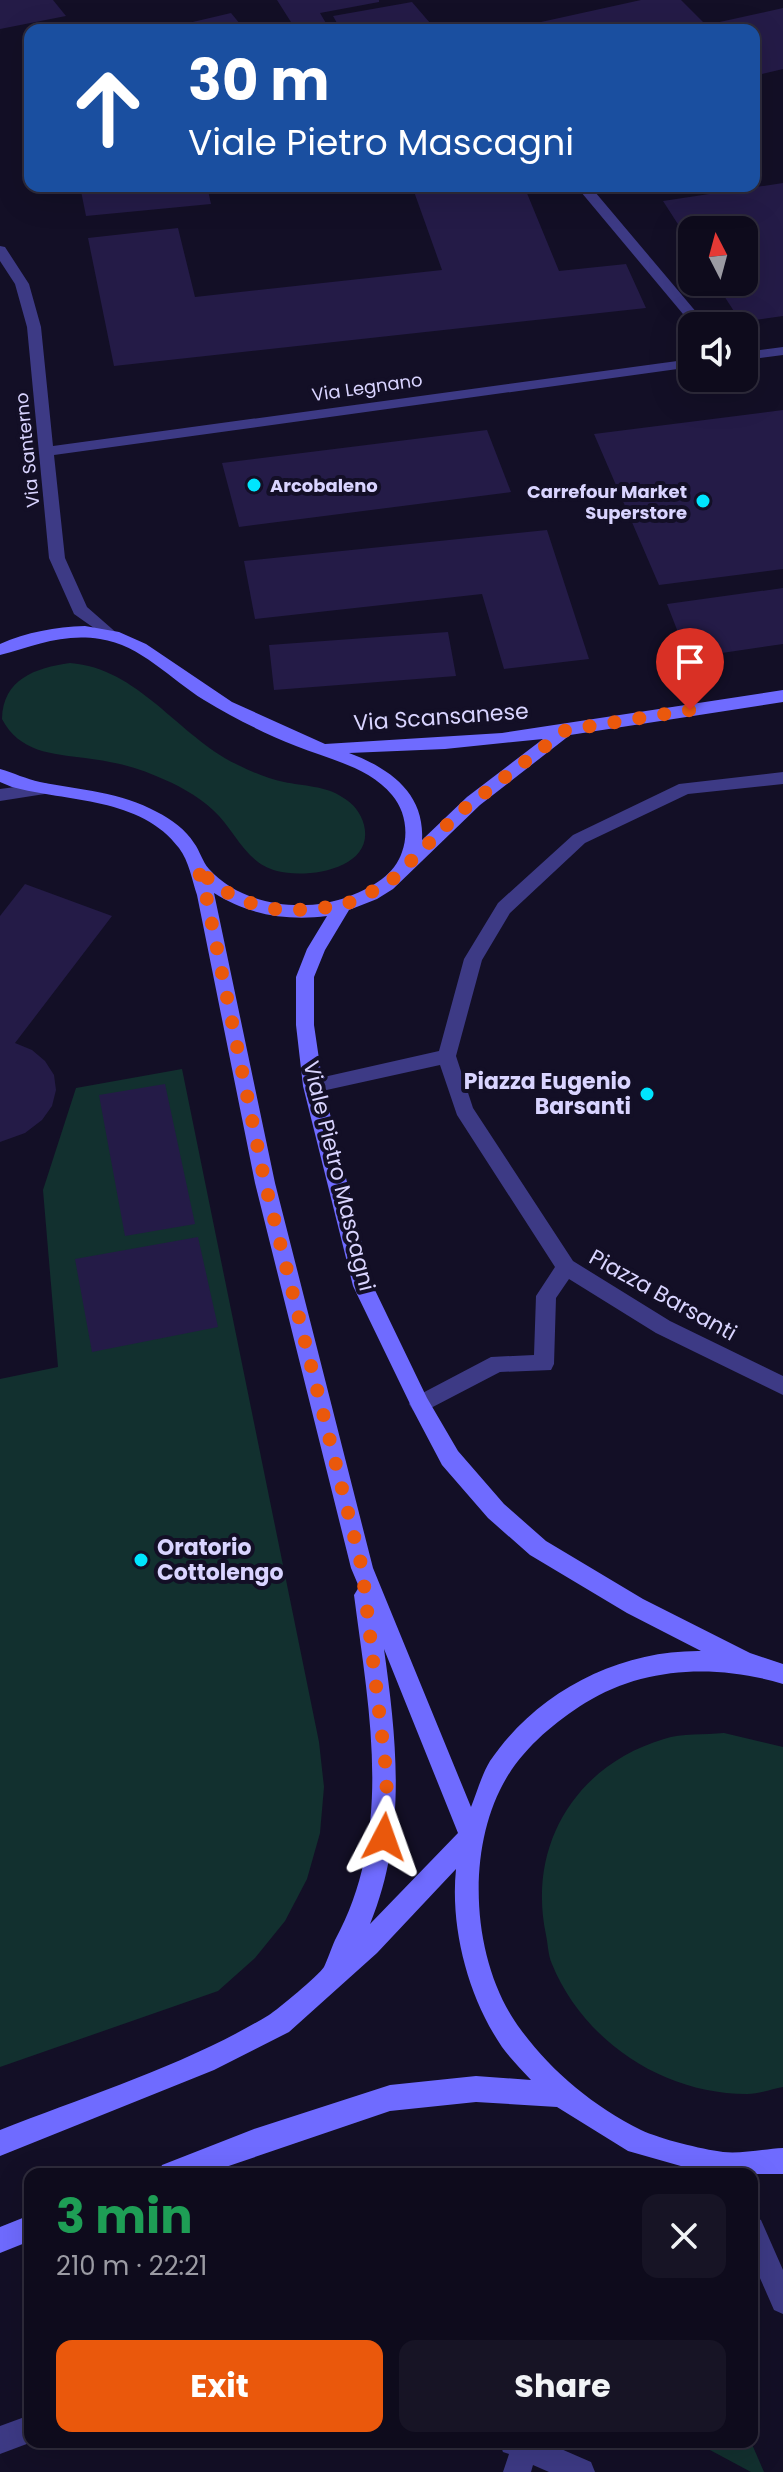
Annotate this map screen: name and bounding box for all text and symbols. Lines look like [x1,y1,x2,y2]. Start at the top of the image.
text: 30 m [188,41,330,120]
icon: ahead [56,56,160,160]
text: Viale Pietro Mascagni [188,117,574,168]
north arrow [678,216,758,296]
map controls [678,216,758,392]
button: sound [678,312,758,392]
street label: Via Legnano [310,367,424,407]
street label: Via Santerno [9,391,45,509]
place label: Arcobaleno [270,473,378,498]
marker: Arcobaleno [245,476,263,494]
place label: Carrefour Market Superstore [527,479,687,525]
marker: Carrefour Market Superstore [694,492,712,510]
pin [656,628,724,710]
icon: arrive [668,640,712,684]
street label: Via Scansanese [352,695,530,739]
street label: Viale Pietro Mascagni [295,1058,383,1294]
place label: Piazza Eugenio Barsanti [464,1066,631,1122]
marker: Piazza Eugenio Barsanti [638,1085,656,1103]
street label: Piazza Barsanti [584,1242,742,1348]
place label: Oratorio Cottolengo [157,1532,283,1588]
marker: Oratorio Cottolengo [132,1551,150,1569]
position arrow [342,1795,426,1879]
text: 3 min [56,2183,193,2250]
button: close [642,2194,726,2278]
text: 210 m · 22:21 [56,2248,207,2284]
button: Exit [56,2340,383,2432]
button: Share [399,2340,726,2432]

